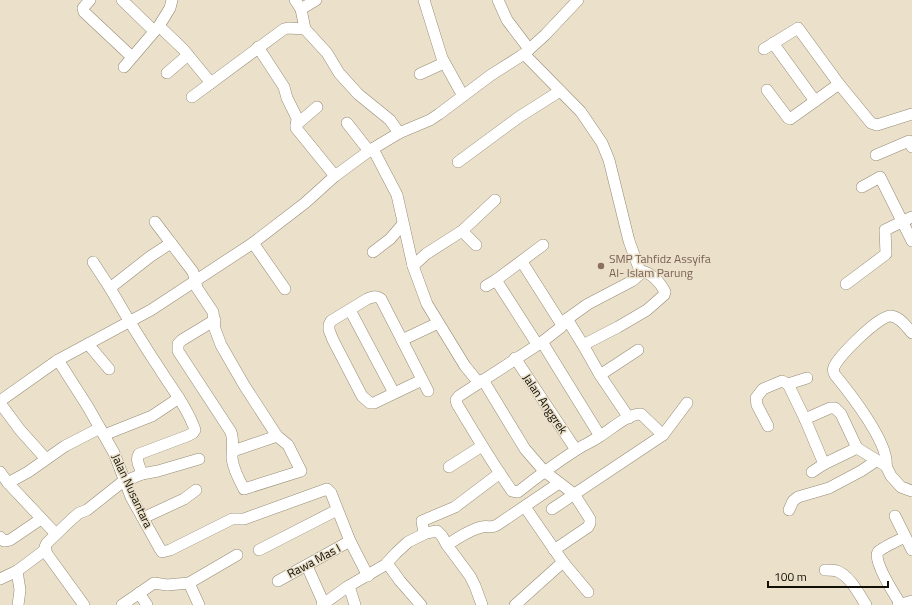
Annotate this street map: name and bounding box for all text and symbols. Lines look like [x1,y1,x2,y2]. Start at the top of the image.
place label: SMP Tahfidz Assyifa Al- Islam Parung [609,249,711,282]
marker: SMP Tahfidz Assyifa Al- Islam Parung [596,261,606,271]
street label: Jalan Anggrek [518,370,573,438]
street label: Jalan Nusantara [107,450,158,531]
street label: Rawa Mas I [284,538,344,583]
scale bar [768,563,888,589]
text: 100 m [774,567,807,586]

